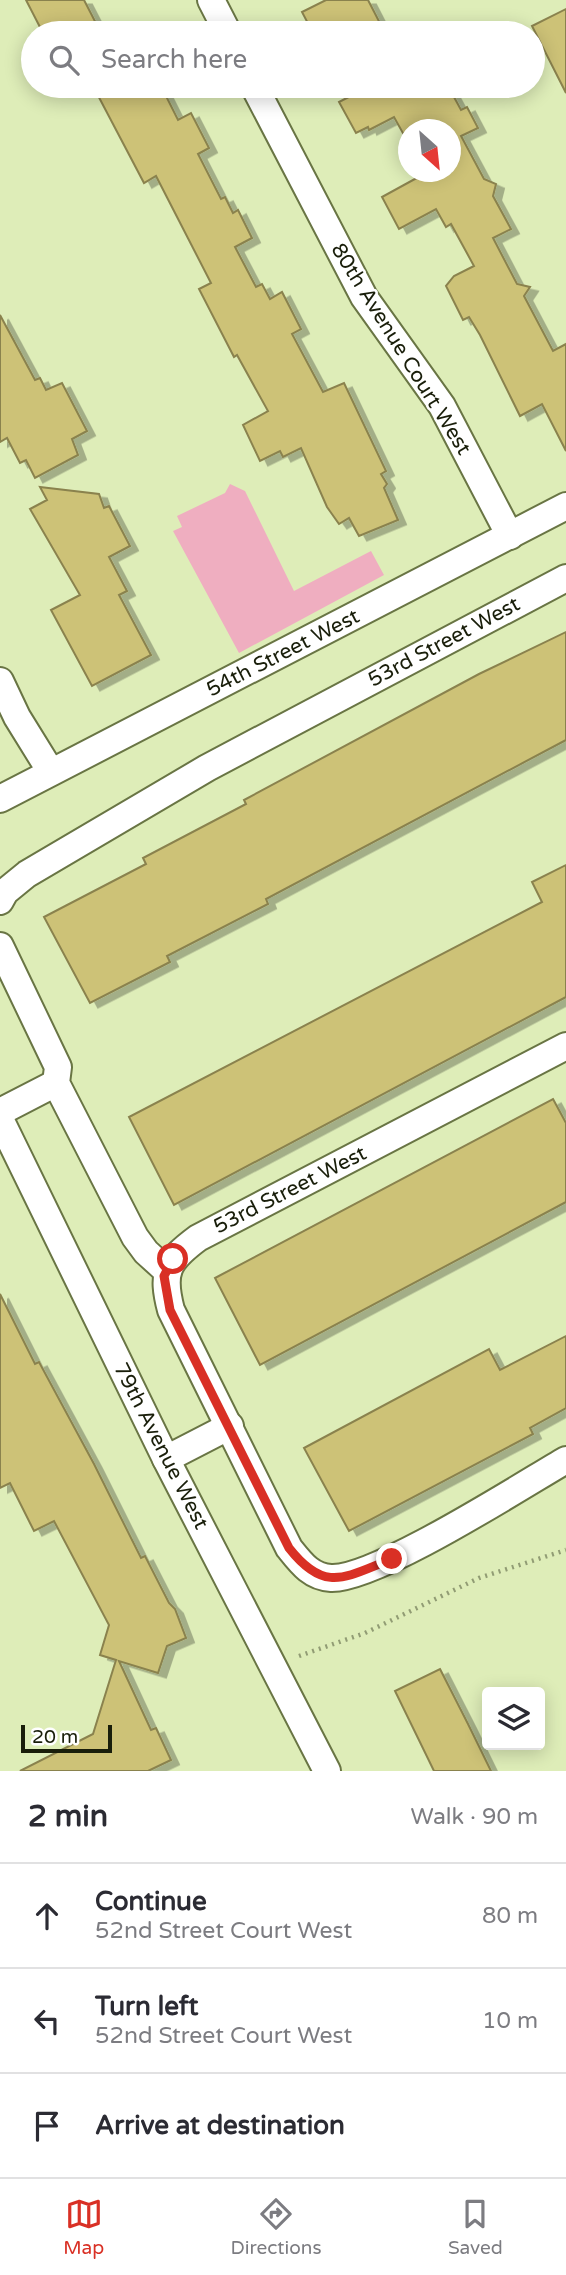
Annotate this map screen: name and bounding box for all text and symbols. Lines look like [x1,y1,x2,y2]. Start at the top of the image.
search box [21,21,545,98]
icon: search [45,41,83,79]
text: Search here [101,44,247,75]
north arrow [398,119,461,182]
street label: 80th Avenue Court West [326,239,476,459]
street label: 53rd Street West [364,591,524,693]
street label: 54th Street West [202,604,364,702]
street label: 53rd Street West [209,1141,371,1239]
route start [157,1243,188,1274]
street label: 79th Avenue West [108,1359,214,1533]
route end [376,1543,407,1574]
map controls [482,1687,545,1750]
button: layers [482,1687,545,1750]
scale bar [21,1722,112,1754]
text: 20 m [32,1726,78,1748]
text: 2 min [28,1798,108,1835]
text: Walk · 90 m [411,1803,538,1831]
text: Continue [95,1886,207,1917]
icon: ahead [28,1897,66,1935]
text: 80 m [482,1902,538,1930]
text: 52nd Street Court West [95,1917,352,1945]
text: Turn left [95,1991,198,2022]
icon: left [28,2002,66,2040]
text: 10 m [482,2007,538,2035]
text: 52nd Street Court West [95,2022,352,2050]
icon: arrive [28,2107,66,2145]
text: Arrive at destination [95,2110,345,2141]
tab: Map [63,2195,104,2259]
tab: Directions [231,2195,322,2259]
tab: Saved [448,2195,503,2259]

